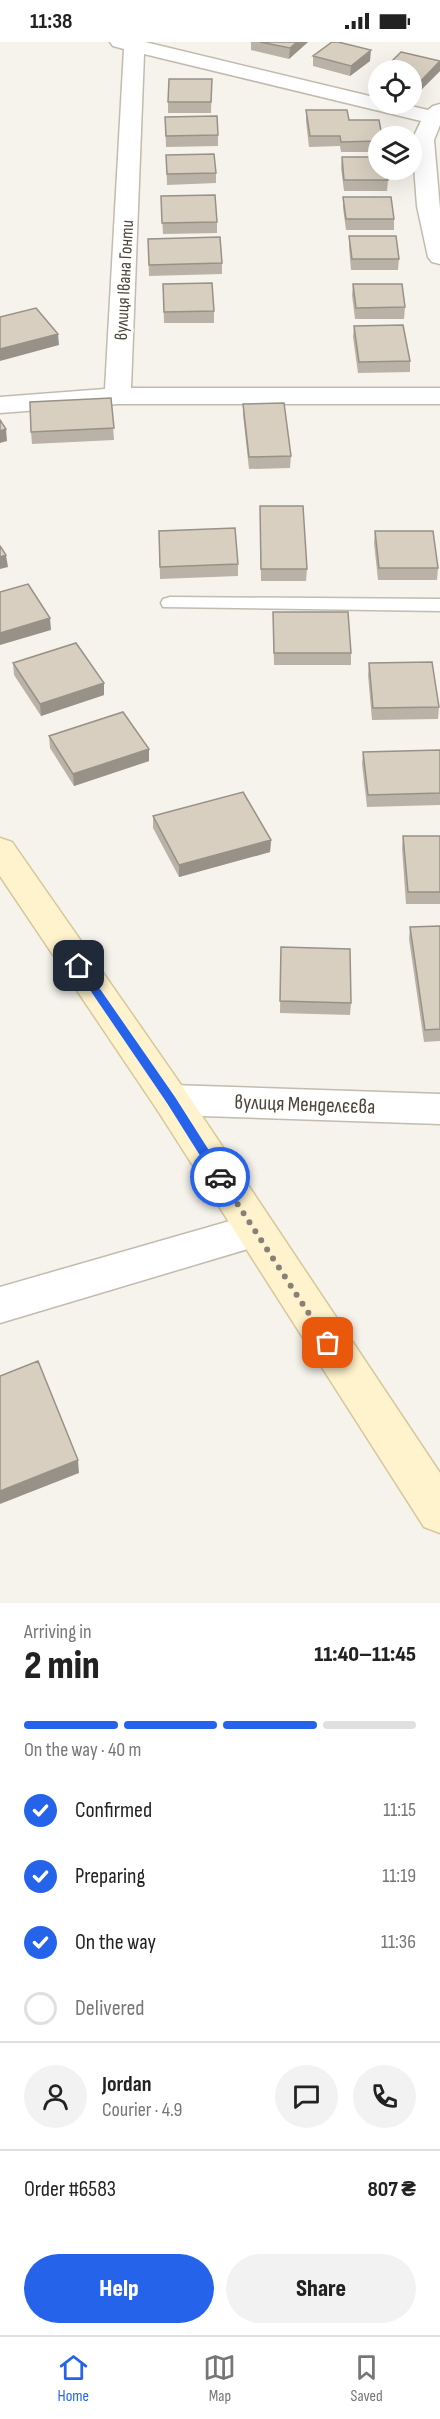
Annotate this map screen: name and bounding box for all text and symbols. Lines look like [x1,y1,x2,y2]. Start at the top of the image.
text: 11:38 [30,8,72,35]
map controls [368,60,422,180]
button: locate [368,60,422,114]
button: layers [368,126,422,180]
street label: вулиця Івана Гонти [111,219,138,341]
pin [53,940,104,991]
icon: home [62,949,95,982]
street label: вулиця Менделєєва [234,1090,376,1119]
courier [190,1147,250,1207]
icon: car [204,1161,237,1194]
pin [302,1317,353,1368]
icon: bag [311,1326,344,1359]
text: Arriving in [24,1620,92,1644]
text: 11:40–11:45 [314,1641,416,1668]
text: 2 min [24,1643,100,1690]
text: On the way · 40 m [24,1738,141,1762]
icon: check [24,1794,57,1827]
text: Confirmed [75,1797,152,1824]
text: 11:15 [383,1798,416,1822]
icon: check [24,1860,57,1893]
text: Preparing [75,1863,145,1890]
text: 11:19 [382,1864,416,1888]
icon: check [24,1926,57,1959]
text: On the way [75,1929,156,1956]
text: 11:36 [381,1930,416,1954]
text: Delivered [75,1995,144,2022]
button: person [24,2065,87,2128]
button: chat [275,2065,338,2128]
button: phone [353,2065,416,2128]
text: Jordan [102,2071,151,2098]
text: Courier · 4.9 [102,2098,182,2122]
text: Order #6583 [24,2176,116,2203]
text: 807 ₴ [367,2176,416,2203]
button: Help [24,2254,214,2323]
button: Share [226,2254,416,2323]
tab: Home [57,2351,90,2406]
tab: Map [203,2351,236,2406]
tab: Saved [350,2351,383,2406]

